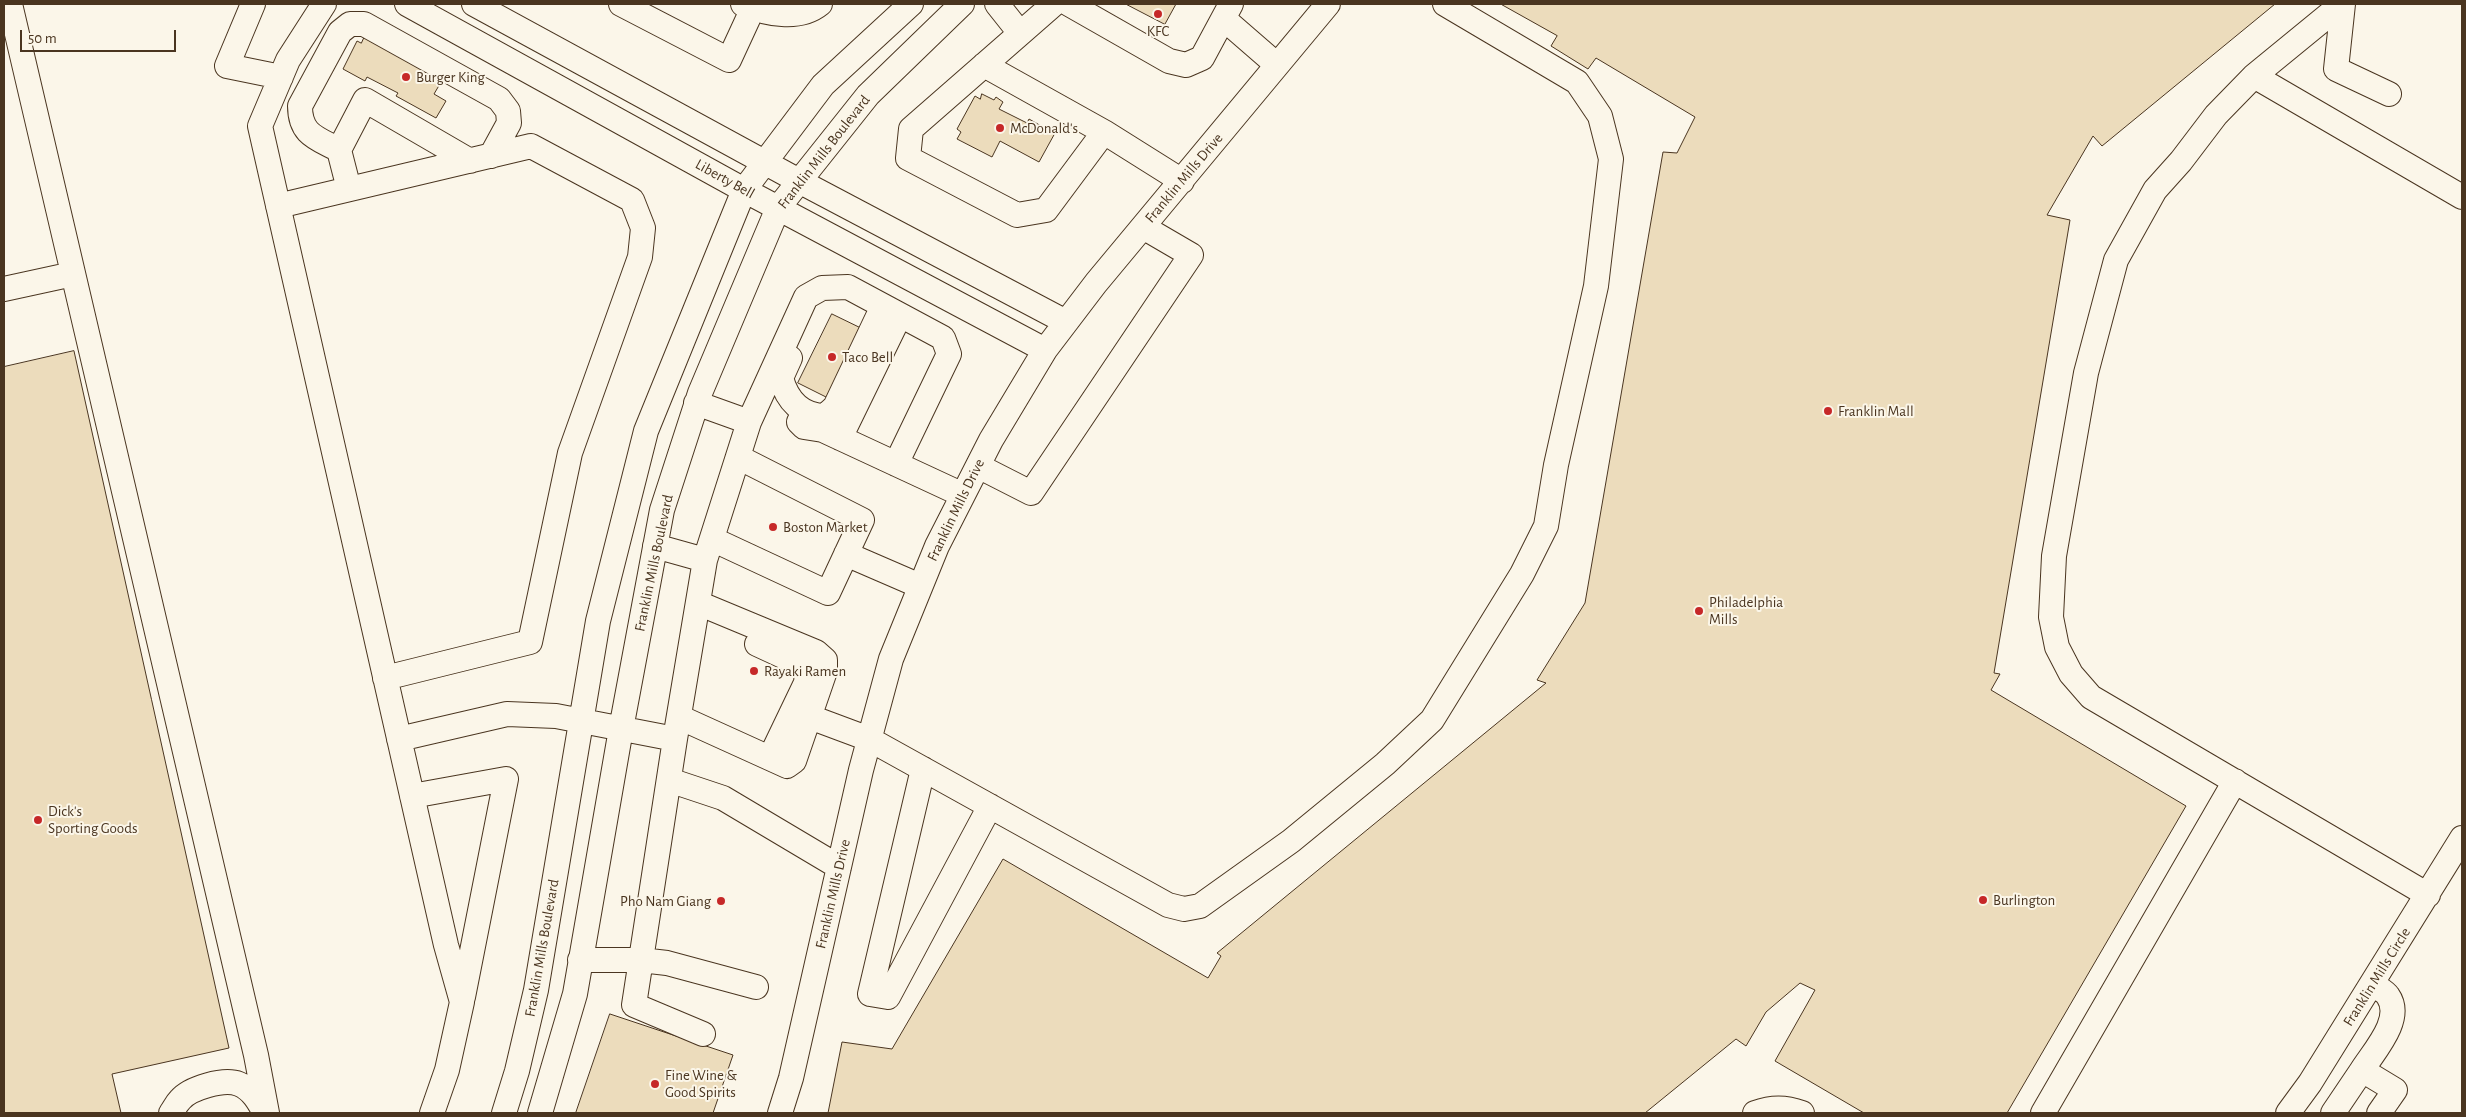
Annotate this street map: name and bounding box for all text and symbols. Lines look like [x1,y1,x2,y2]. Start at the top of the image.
marker: KFC [1152,8,1164,20]
scale bar [22,20,179,52]
place label: KFC [1147,22,1169,40]
text: 50 m [28,31,57,46]
place label: Burger King [416,68,485,86]
marker: Burger King [400,71,412,83]
street label: Franklin Mills Boulevard [774,92,874,212]
place label: McDonald's [1010,119,1078,137]
marker: McDonald's [994,122,1006,134]
street label: Franklin Mills Drive [1141,129,1227,227]
street label: Liberty Bell [692,155,758,203]
place label: Taco Bell [842,348,893,366]
marker: Taco Bell [826,351,838,363]
place label: Franklin Mall [1838,402,1914,420]
marker: Franklin Mall [1822,405,1834,417]
street label: Franklin Mills Drive [923,456,989,564]
street label: Franklin Mills Boulevard [631,493,677,633]
place label: Boston Market [783,518,867,536]
marker: Boston Market [767,521,779,533]
place label: Philadelphia Mills [1709,593,1783,628]
marker: Philadelphia Mills [1693,605,1705,617]
place label: Rayaki Ramen [764,662,846,680]
marker: Rayaki Ramen [748,665,760,677]
place label: Dick's Sporting Goods [48,802,137,837]
marker: Dick's Sporting Goods [32,814,44,826]
street label: Franklin Mills Drive [812,838,854,950]
street label: Franklin Mills Boulevard [521,878,563,1018]
place label: Burlington [1993,891,2055,909]
place label: Pho Nam Giang [620,892,711,910]
marker: Burlington [1977,894,1989,906]
marker: Pho Nam Giang [715,895,727,907]
street label: Franklin Mills Circle [2339,924,2415,1030]
place label: Fine Wine & Good Spirits [665,1066,737,1101]
marker: Fine Wine & Good Spirits [649,1078,661,1090]

